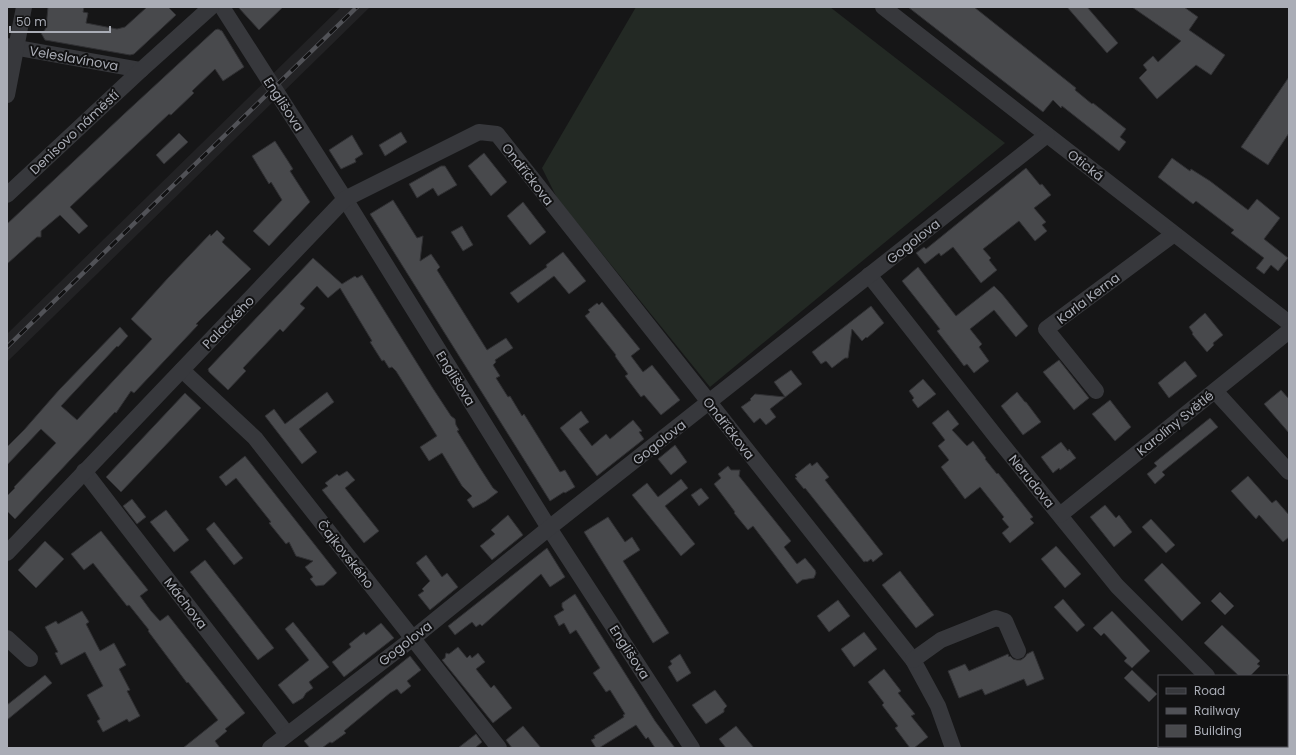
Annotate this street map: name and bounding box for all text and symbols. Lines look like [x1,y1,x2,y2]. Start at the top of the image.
scale bar [10,8,110,34]
text: 50 m [16,13,47,30]
street label: Veleslavínova [28,41,120,76]
street label: Englišova [259,73,308,135]
street label: Denisovo náměstí [25,86,123,179]
street label: Ondříčkova [497,139,558,209]
street label: Otická [1063,145,1108,186]
street label: Gogolova [883,214,944,268]
street label: Karla Kerna [1053,268,1124,328]
street label: Palackého [198,291,259,353]
street label: Englišova [431,347,480,409]
street label: Karolíny Světlé [1133,386,1218,460]
street label: Ondříčkova [698,393,759,463]
street label: Gogolova [629,415,690,469]
street label: Nerudova [1004,451,1059,512]
street label: Čajkovského [313,516,379,593]
street label: Máchova [159,574,212,633]
street label: Gogolova [375,616,436,670]
street label: Englišova [605,621,654,683]
legend [1158,675,1288,747]
text: Road [1194,682,1225,699]
text: Railway [1194,702,1240,719]
text: Building [1194,722,1242,739]

